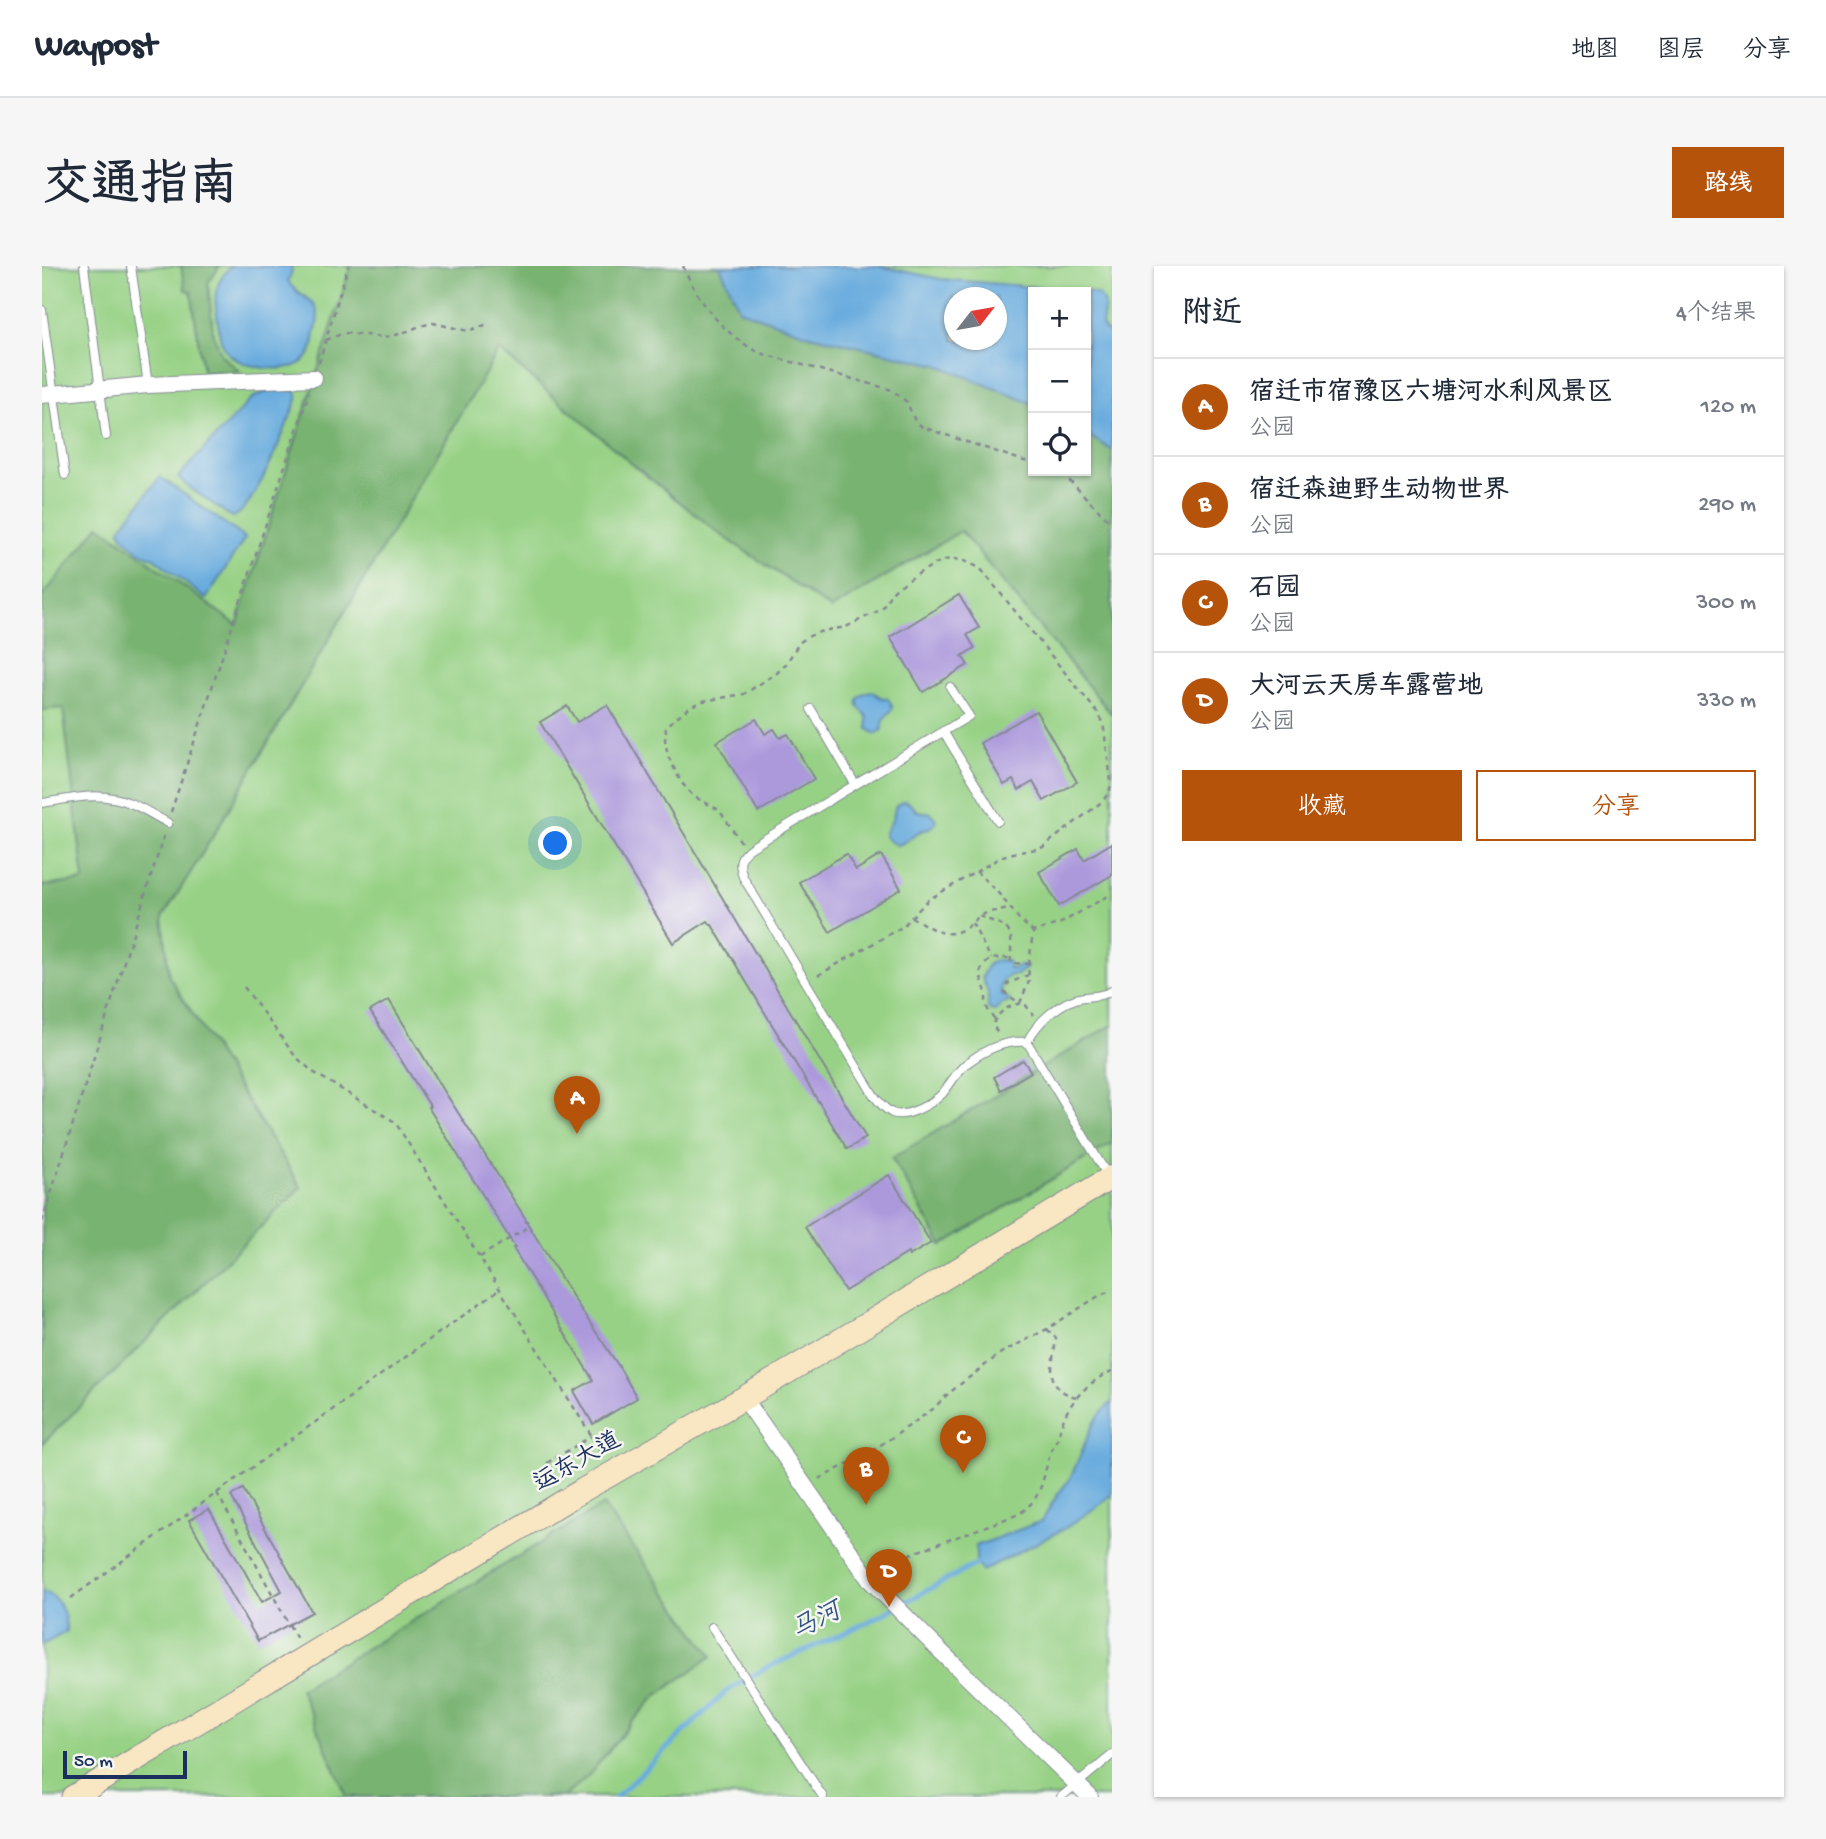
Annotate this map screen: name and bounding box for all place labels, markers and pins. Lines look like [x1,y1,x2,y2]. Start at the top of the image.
pin: A [554,1076,600,1134]
pin: C [940,1415,986,1473]
pin: B [843,1447,889,1505]
pin: D [866,1549,912,1607]

